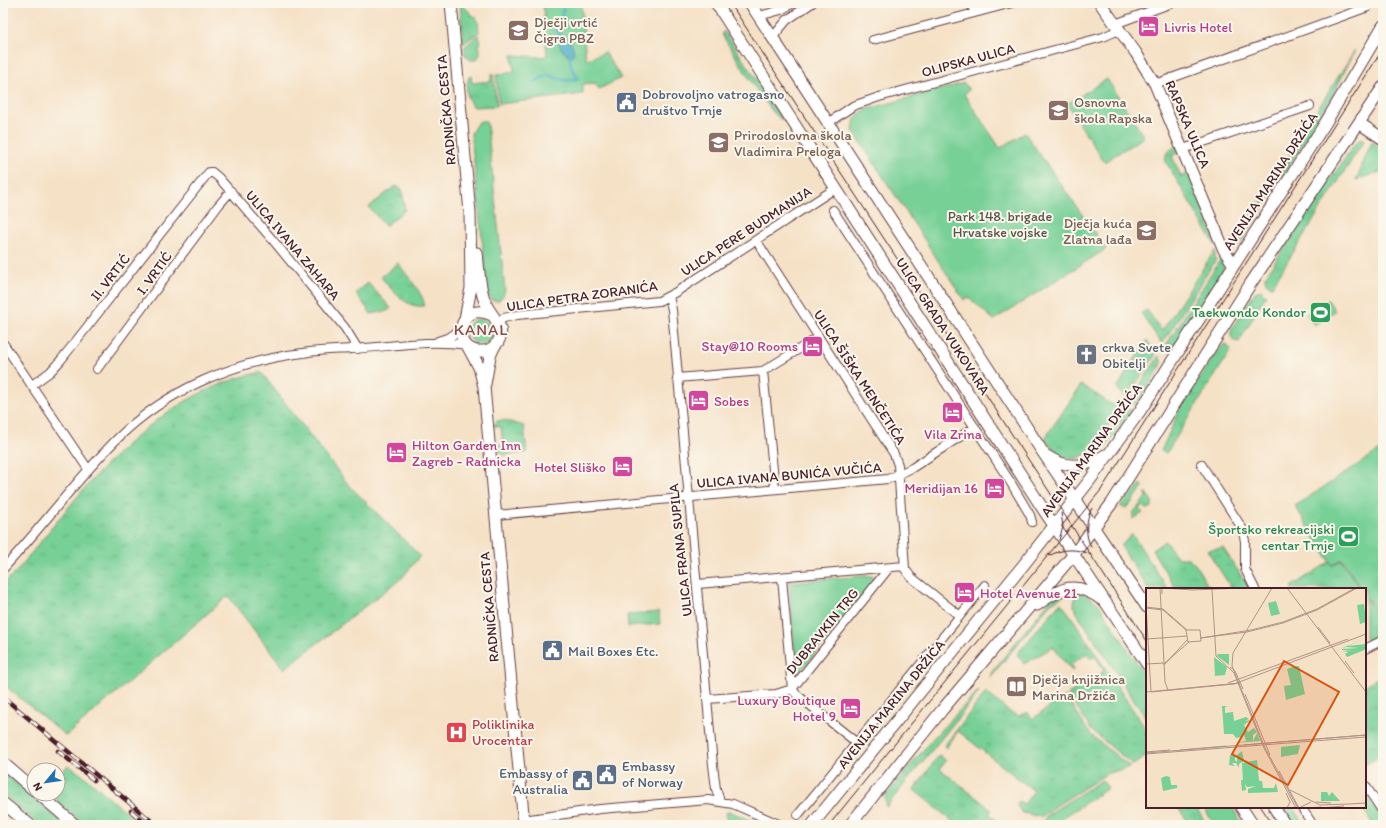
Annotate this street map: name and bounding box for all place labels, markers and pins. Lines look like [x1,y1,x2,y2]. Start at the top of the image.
place label: Dječji vrtić Čigra PBZ [534,14,598,47]
hotel icon: Livris Hotel [1135,14,1161,40]
school or university icon: Dječji vrtić Čigra PBZ [505,17,531,43]
place label: Livris Hotel [1164,19,1232,36]
place label: Dobrovoljno vatrogasno društvo Trnje [642,86,784,119]
public building icon: Dobrovoljno vatrogasno društvo Trnje [614,89,640,115]
place label: Osnovna škola Rapska [1074,94,1153,127]
school or university icon: Osnovna škola Rapska [1046,97,1072,123]
place label: Prirodoslovna škola Vladimira Preloga [734,127,852,160]
school or university icon: Prirodoslovna škola Vladimira Preloga [706,130,732,156]
place label: Dječja kuća Zlatna lađa [1063,215,1133,248]
school or university icon: Dječja kuća Zlatna lađa [1134,218,1160,244]
sports icon: Taekwondo Kondor [1308,299,1334,325]
place label: Taekwondo Kondor [1192,304,1306,321]
hotel icon: Stay@10 Rooms [800,333,826,359]
place label: Stay@10 Rooms [702,338,798,355]
place label: crkva Svete Obitelji [1102,339,1171,372]
church icon: crkva Svete Obitelji [1073,342,1099,368]
hotel icon: Sobes [686,388,712,414]
place label: Sobes [714,393,749,410]
hotel icon: Vila Zrina [940,399,966,425]
place label: Vila Zrina [924,426,983,443]
place label: Hilton Garden Inn Zagreb - Radnicka [412,437,522,470]
hotel icon: Hilton Garden Inn Zagreb - Radnicka [384,440,410,466]
hotel icon: Hotel Sliško [609,454,635,480]
place label: Hotel Sliško [534,459,606,476]
hotel icon: Meridijan 16 [981,475,1007,501]
place label: Meridijan 16 [904,480,978,497]
place label: Športsko rekreacijski centar Trnje [1208,521,1334,554]
sports icon: Športsko rekreacijski centar Trnje [1336,524,1362,550]
hotel icon: Hotel Avenue 21 [951,580,977,606]
place label: Hotel Avenue 21 [980,585,1078,602]
public building icon: Mail Boxes Etc. [539,638,565,664]
place label: Mail Boxes Etc. [568,643,659,660]
place label: Dječja knjižnica Marina Držića [1032,671,1125,704]
library icon: Dječja knjižnica Marina Držića [1003,674,1029,700]
place label: Luxury Boutique Hotel 9 [737,692,836,725]
hotel icon: Luxury Boutique Hotel 9 [838,695,864,721]
place label: Poliklinika Urocentar [472,716,535,749]
hospital icon: Poliklinika Urocentar [443,719,469,745]
place label: Embassy of Norway [622,758,683,791]
public building icon: Embassy of Norway [594,761,620,787]
place label: Embassy of Australia [499,765,569,798]
public building icon: Embassy of Australia [570,768,596,794]

